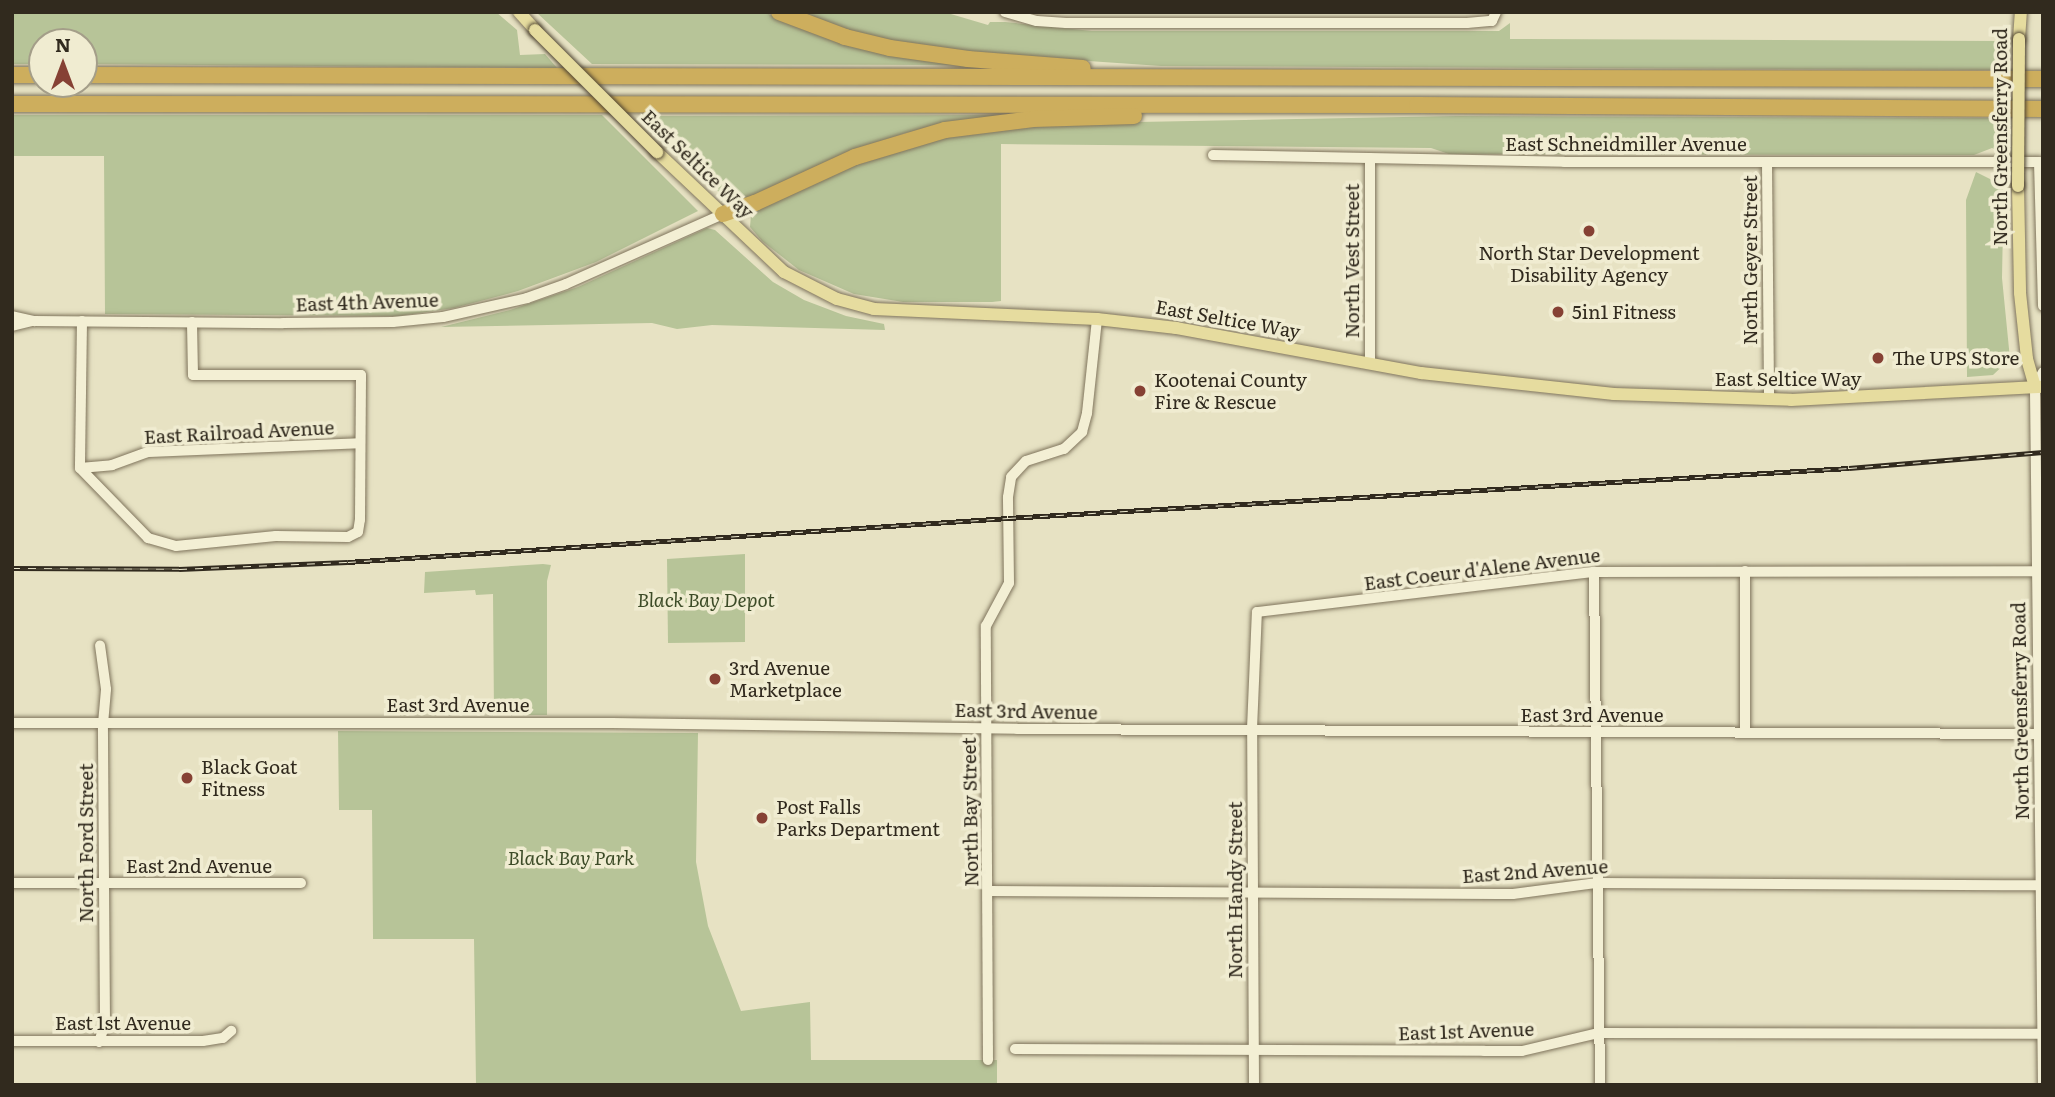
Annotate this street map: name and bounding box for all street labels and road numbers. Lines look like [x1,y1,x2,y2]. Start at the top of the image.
street label: North Greensferry Road [1989,28,2011,246]
street label: East Seltice Way [637,105,759,223]
street label: East Schneidmiller Avenue [1505,133,1747,155]
street label: North Geyer Street [1739,175,1761,345]
street label: North Vest Street [1341,184,1363,338]
street label: East 4th Avenue [295,288,439,316]
street label: East Seltice Way [1154,295,1302,343]
street label: East Seltice Way [1715,368,1861,390]
street label: East Railroad Avenue [143,416,335,448]
street label: East Coeur d'Alene Avenue [1362,543,1602,595]
street label: North Greensferry Road [2007,602,2033,820]
street label: East 3rd Avenue [386,694,530,716]
street label: East 3rd Avenue [954,698,1098,724]
street label: East 3rd Avenue [1520,704,1664,726]
street label: North Bay Street [957,737,983,887]
street label: North Ford Street [75,763,97,923]
street label: North Handy Street [1224,801,1246,979]
street label: East 2nd Avenue [126,855,272,877]
street label: East 2nd Avenue [1461,855,1609,887]
street label: East 1st Avenue [55,1012,191,1034]
street label: East 1st Avenue [1397,1017,1535,1045]

